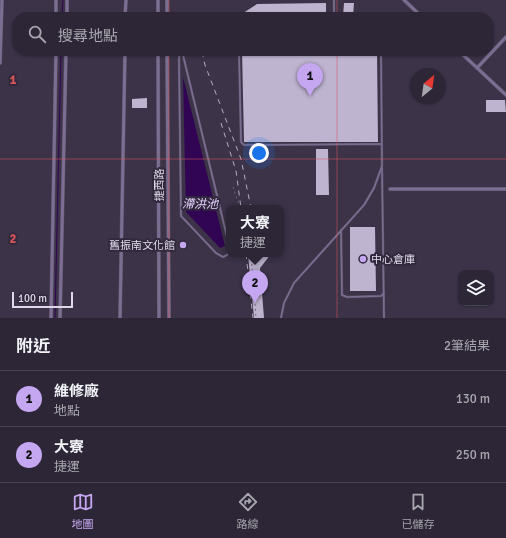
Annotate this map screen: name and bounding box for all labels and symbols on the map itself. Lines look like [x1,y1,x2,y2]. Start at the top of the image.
pin: 1 [297,63,323,96]
north arrow [410,68,446,104]
text: 1 [9,72,17,88]
your location [249,143,269,163]
street label: 捷西路 [153,169,166,202]
water label: 滯洪池 [182,197,220,212]
text: 2 [9,231,17,247]
place label: 舊振南文化館 [109,239,175,252]
marker: 舊振南文化館 [178,240,188,250]
place label: 中心倉庫 [371,253,415,266]
marker: 中心倉庫 [358,254,368,264]
pin: 2 [242,270,268,303]
scale bar [12,290,73,309]

